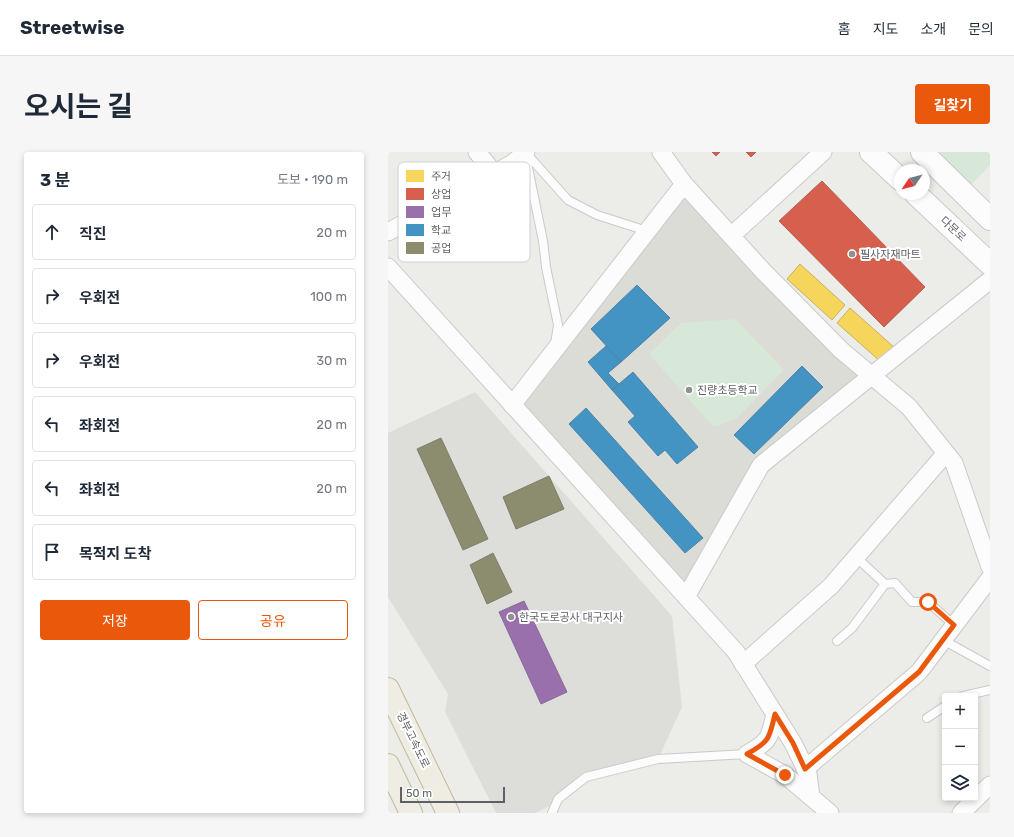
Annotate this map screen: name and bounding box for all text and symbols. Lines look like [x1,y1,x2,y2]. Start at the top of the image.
text: Streetwise [20,16,125,39]
text: 홈 [838,21,851,38]
text: 지도 [873,21,898,38]
text: 소개 [920,21,946,38]
text: 문의 [968,21,994,38]
button: 길찾기 [915,84,990,124]
text: 오시는 길 [24,90,133,123]
legend [398,162,530,262]
north arrow [894,164,930,200]
text: 3 분 [40,170,70,190]
text: 주거 [431,170,451,183]
text: 도보 · 190 m [277,172,348,187]
text: 상업 [431,188,451,201]
text: 업무 [431,206,451,219]
street label: 다문로 [937,214,969,244]
icon: ahead [41,221,63,243]
text: 학교 [431,224,451,237]
text: 직진 [79,225,107,243]
text: 20 m [316,225,347,240]
text: 공업 [431,242,451,255]
place label: 필사자재마트 [860,248,921,261]
marker: 필사자재마트 [847,249,857,259]
icon: right [41,285,63,307]
text: 우회전 [79,289,120,307]
text: 100 m [310,289,347,304]
icon: right [41,349,63,371]
text: 우회전 [79,353,120,371]
text: 30 m [316,353,347,368]
place label: 진량초등학교 [697,384,758,397]
marker: 진량초등학교 [684,385,694,395]
icon: left [41,413,63,435]
text: 좌회전 [79,417,120,435]
text: 20 m [316,417,347,432]
icon: left [41,477,63,499]
text: 좌회전 [79,481,120,499]
text: 20 m [316,481,347,496]
icon: arrive [41,541,63,563]
text: 목적지 도착 [79,545,151,563]
route start [919,593,937,611]
button: 저장 [40,600,190,640]
button: 공유 [198,600,348,640]
place label: 한국도로공사 대구지사 [519,611,623,624]
marker: 한국도로공사 대구지사 [506,612,516,622]
map controls [942,693,978,801]
button: + [942,693,978,729]
street label: 경부고속도로 [394,710,432,770]
button: − [942,729,978,765]
button: layers [942,765,978,801]
route end [776,766,794,784]
scale bar [400,785,505,804]
text: 50 m [406,787,432,800]

